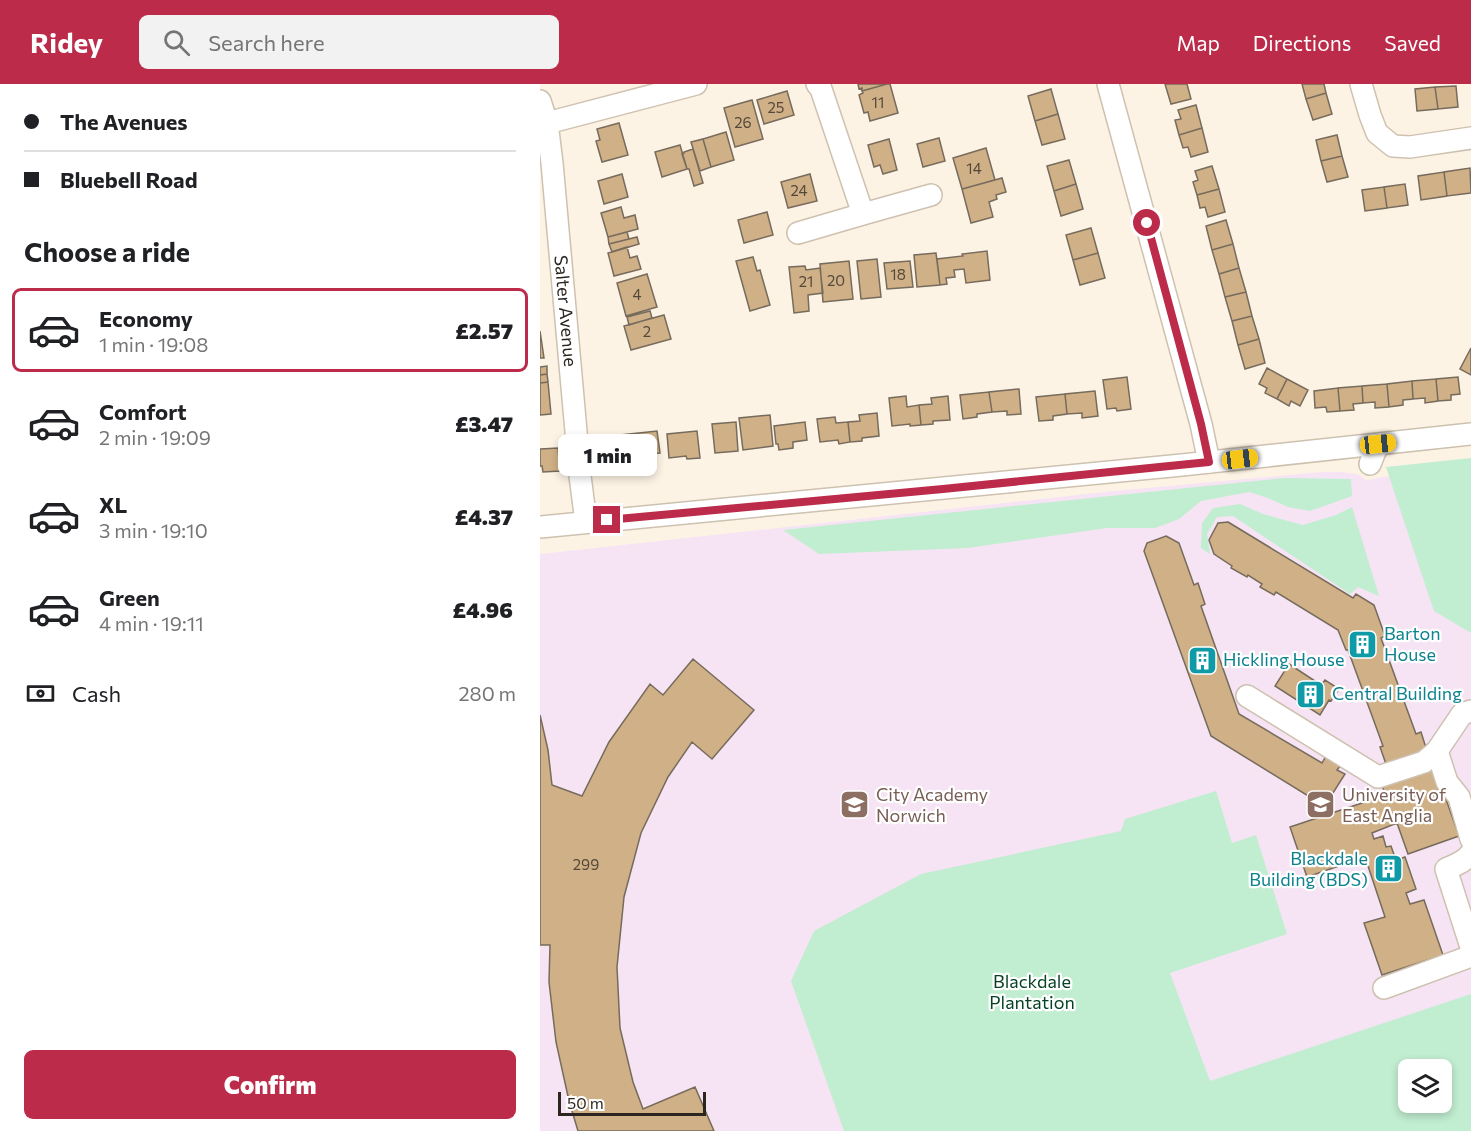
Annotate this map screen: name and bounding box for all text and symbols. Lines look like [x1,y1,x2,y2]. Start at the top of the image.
search box [139,15,559,69]
text: Ridey [30,25,103,59]
icon: search [160,26,193,59]
text: Search here [208,29,325,56]
text: Map [1177,30,1220,55]
text: Directions [1253,30,1351,55]
text: Saved [1384,30,1441,55]
house number: 11 [872,93,884,111]
house number: 25 [768,98,784,116]
text: The Avenues [60,108,188,135]
house number: 26 [734,113,752,131]
house number: 14 [966,159,982,177]
text: Bluebell Road [60,166,198,193]
house number: 24 [790,181,808,199]
route start [1133,209,1160,236]
text: Choose a ride [24,235,190,268]
street label: Salter Avenue [550,254,582,368]
house number: 18 [890,265,906,283]
house number: 20 [827,271,845,289]
house number: 21 [799,272,813,290]
house number: 4 [633,285,642,303]
icon: car [27,303,81,357]
text: Economy [99,305,193,332]
text: £2.57 [455,317,513,344]
house number: 2 [643,322,651,340]
text: 1 min · 19:08 [99,332,208,356]
icon: car [27,396,81,450]
text: Comfort [99,398,187,425]
text: £3.47 [455,410,513,437]
text: 2 min · 19:09 [99,425,211,449]
callout: 1 min [557,433,656,475]
car [1359,433,1397,455]
text: 1 min [583,443,632,467]
car [1221,448,1259,470]
icon: car [27,489,81,543]
text: XL [99,491,127,518]
text: £4.37 [455,503,513,530]
route end [593,506,620,533]
text: 3 min · 19:10 [99,518,208,542]
icon: car [27,582,81,636]
text: Green [99,584,160,611]
text: £4.96 [453,596,513,623]
text: 4 min · 19:11 [99,611,204,635]
place label: Barton House [1384,622,1441,665]
building icon: Barton House [1347,628,1379,660]
building icon: Hickling House [1186,644,1218,676]
place label: Hickling House [1223,648,1344,670]
icon: cash [24,677,57,710]
building icon: Central Building [1295,678,1327,710]
text: Cash [72,680,121,707]
text: 280 m [458,681,516,705]
place label: Central Building [1332,682,1462,704]
place label: City Academy Norwich [876,783,988,826]
place label: University of East Anglia [1342,783,1447,826]
school or university icon: City Academy Norwich [839,789,871,821]
school or university icon: University of East Anglia [1305,789,1337,821]
place label: Blackdale Building (BDS) [1249,847,1368,890]
building icon: Blackdale Building (BDS) [1373,853,1405,885]
house number: 299 [573,855,599,873]
park label: Blackdale Plantation [989,970,1075,1013]
button: Confirm [24,1050,516,1119]
map controls [1398,1059,1452,1113]
button: layers [1398,1059,1452,1113]
scale bar [558,1089,706,1116]
text: 50 m [567,1093,604,1112]

